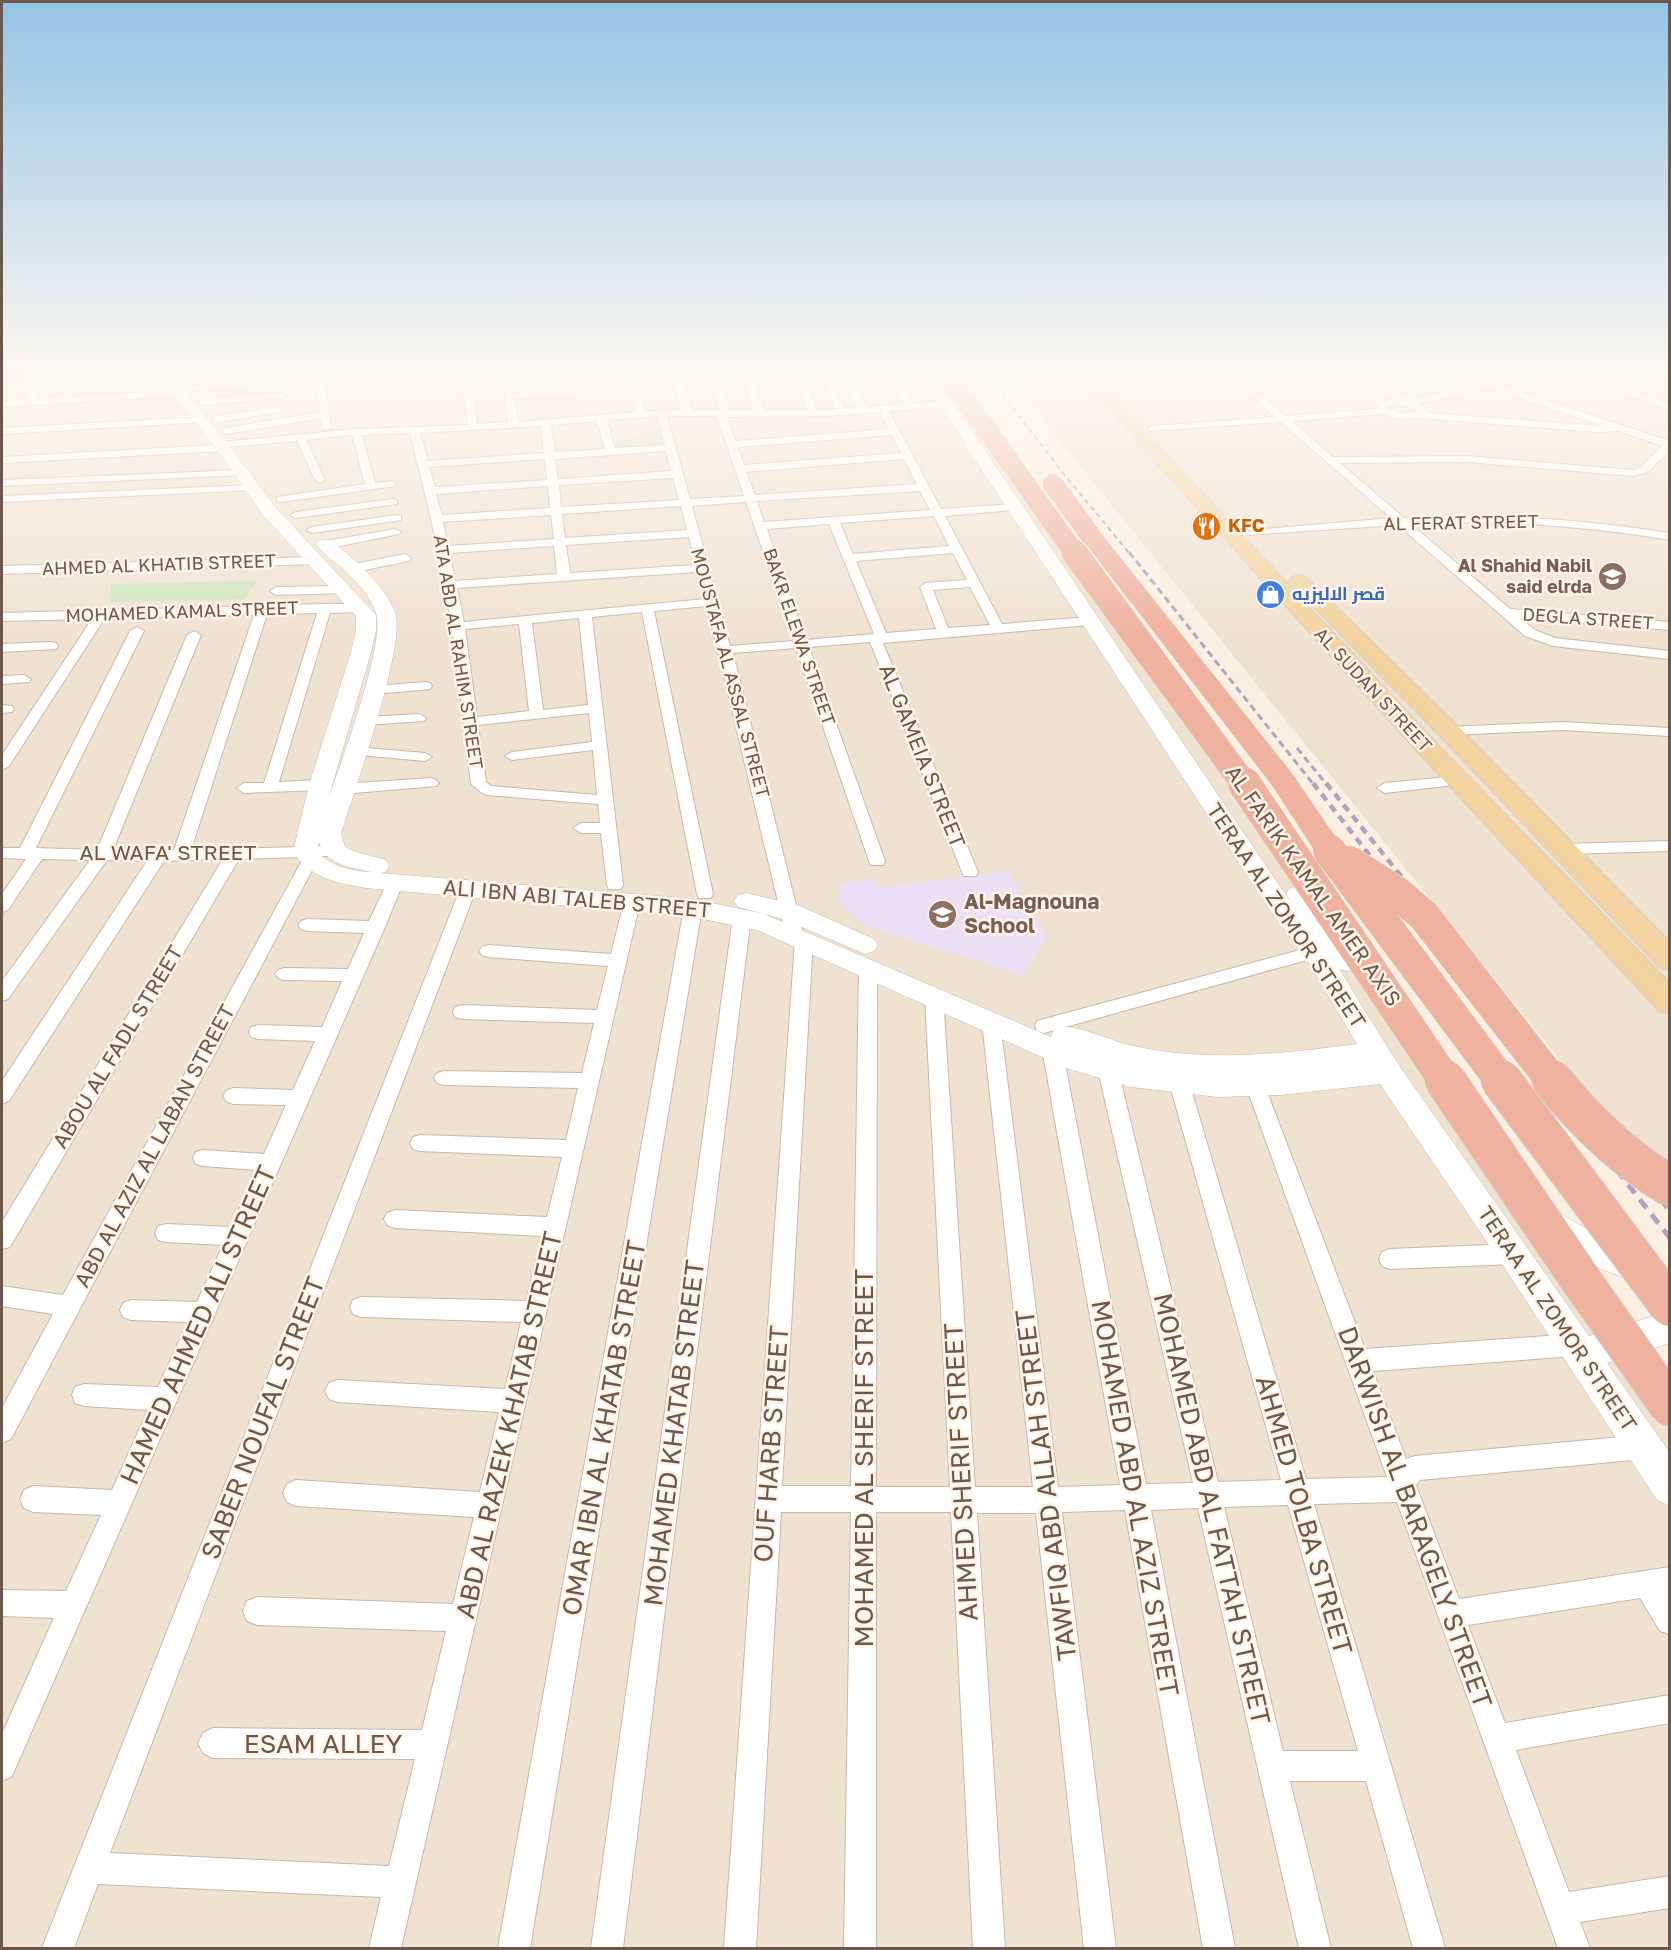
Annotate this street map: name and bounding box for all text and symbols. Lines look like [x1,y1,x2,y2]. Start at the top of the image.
restaurant icon: KFC [1191,510,1223,542]
street label: AL FERAT STREET [1383,510,1539,534]
place label: KFC [1228,514,1265,536]
street label: ATA ABD AL RAHIM STREET [430,533,488,770]
street label: MOUSTAFA AL ASSAL STREET [687,545,775,800]
street label: BAKR ELEWA STREET [759,545,841,728]
street label: AHMED AL KHATIB STREET [42,549,276,579]
place label: Al Shahid Nabil said elrda [1458,554,1592,597]
school or university icon: Al Shahid Nabil said elrda [1597,560,1629,592]
shop icon: قصر الاليزيه [1255,578,1287,610]
place label: قصر الاليزيه [1292,582,1385,605]
street label: MOHAMED KAMAL STREET [65,596,299,626]
street label: DEGLA STREET [1522,602,1654,634]
street label: AL SUDAN STREET [1310,623,1437,756]
street label: AL GAMEIA STREET [874,660,972,851]
street label: AL FARIK KAMAL AMER AXIS [1220,760,1407,1011]
street label: TERAA AL ZOMOR STREET [1202,798,1372,1033]
street label: AL WAFA' STREET [79,839,257,865]
street label: ALI IBN ABI TALEB STREET [442,873,712,923]
place label: Al-Magnouna School [964,888,1099,938]
school or university icon: Al-Magnouna School [927,898,959,930]
street label: ABOU AL FADL STREET [46,940,188,1153]
street label: ABD AL AZIZ AL LABAN STREET [68,1000,240,1291]
street label: HAMED AHMED ALI STREET [113,1161,282,1489]
street label: TERAA AL ZOMOR STREET [1473,1201,1643,1436]
street label: ABD AL RAZEK KHATAB STREET [449,1228,568,1621]
street label: OMAR IBN AL KHATAB STREET [555,1238,652,1618]
street label: MOHAMED KHATAB STREET [637,1258,710,1608]
street label: MOHAMED AL SHERIF STREET [848,1269,879,1647]
street label: SABER NOUFAL STREET [194,1272,331,1563]
street label: MOHAMED ABD AL FATTAH STREET [1148,1290,1277,1728]
street label: MOHAMED ABD AL AZIZ STREET [1085,1297,1186,1698]
street label: TAWFIQ ABD ALLAH STREET [1009,1308,1082,1662]
street label: AHMED SHERIF STREET [937,1322,984,1622]
street label: DARWISH AL BARAGELY STREET [1332,1322,1499,1712]
street label: OUF HARB STREET [747,1325,794,1563]
street label: AHMED TOLBA STREET [1250,1372,1359,1658]
street label: ESAM ALLEY [244,1728,403,1759]

